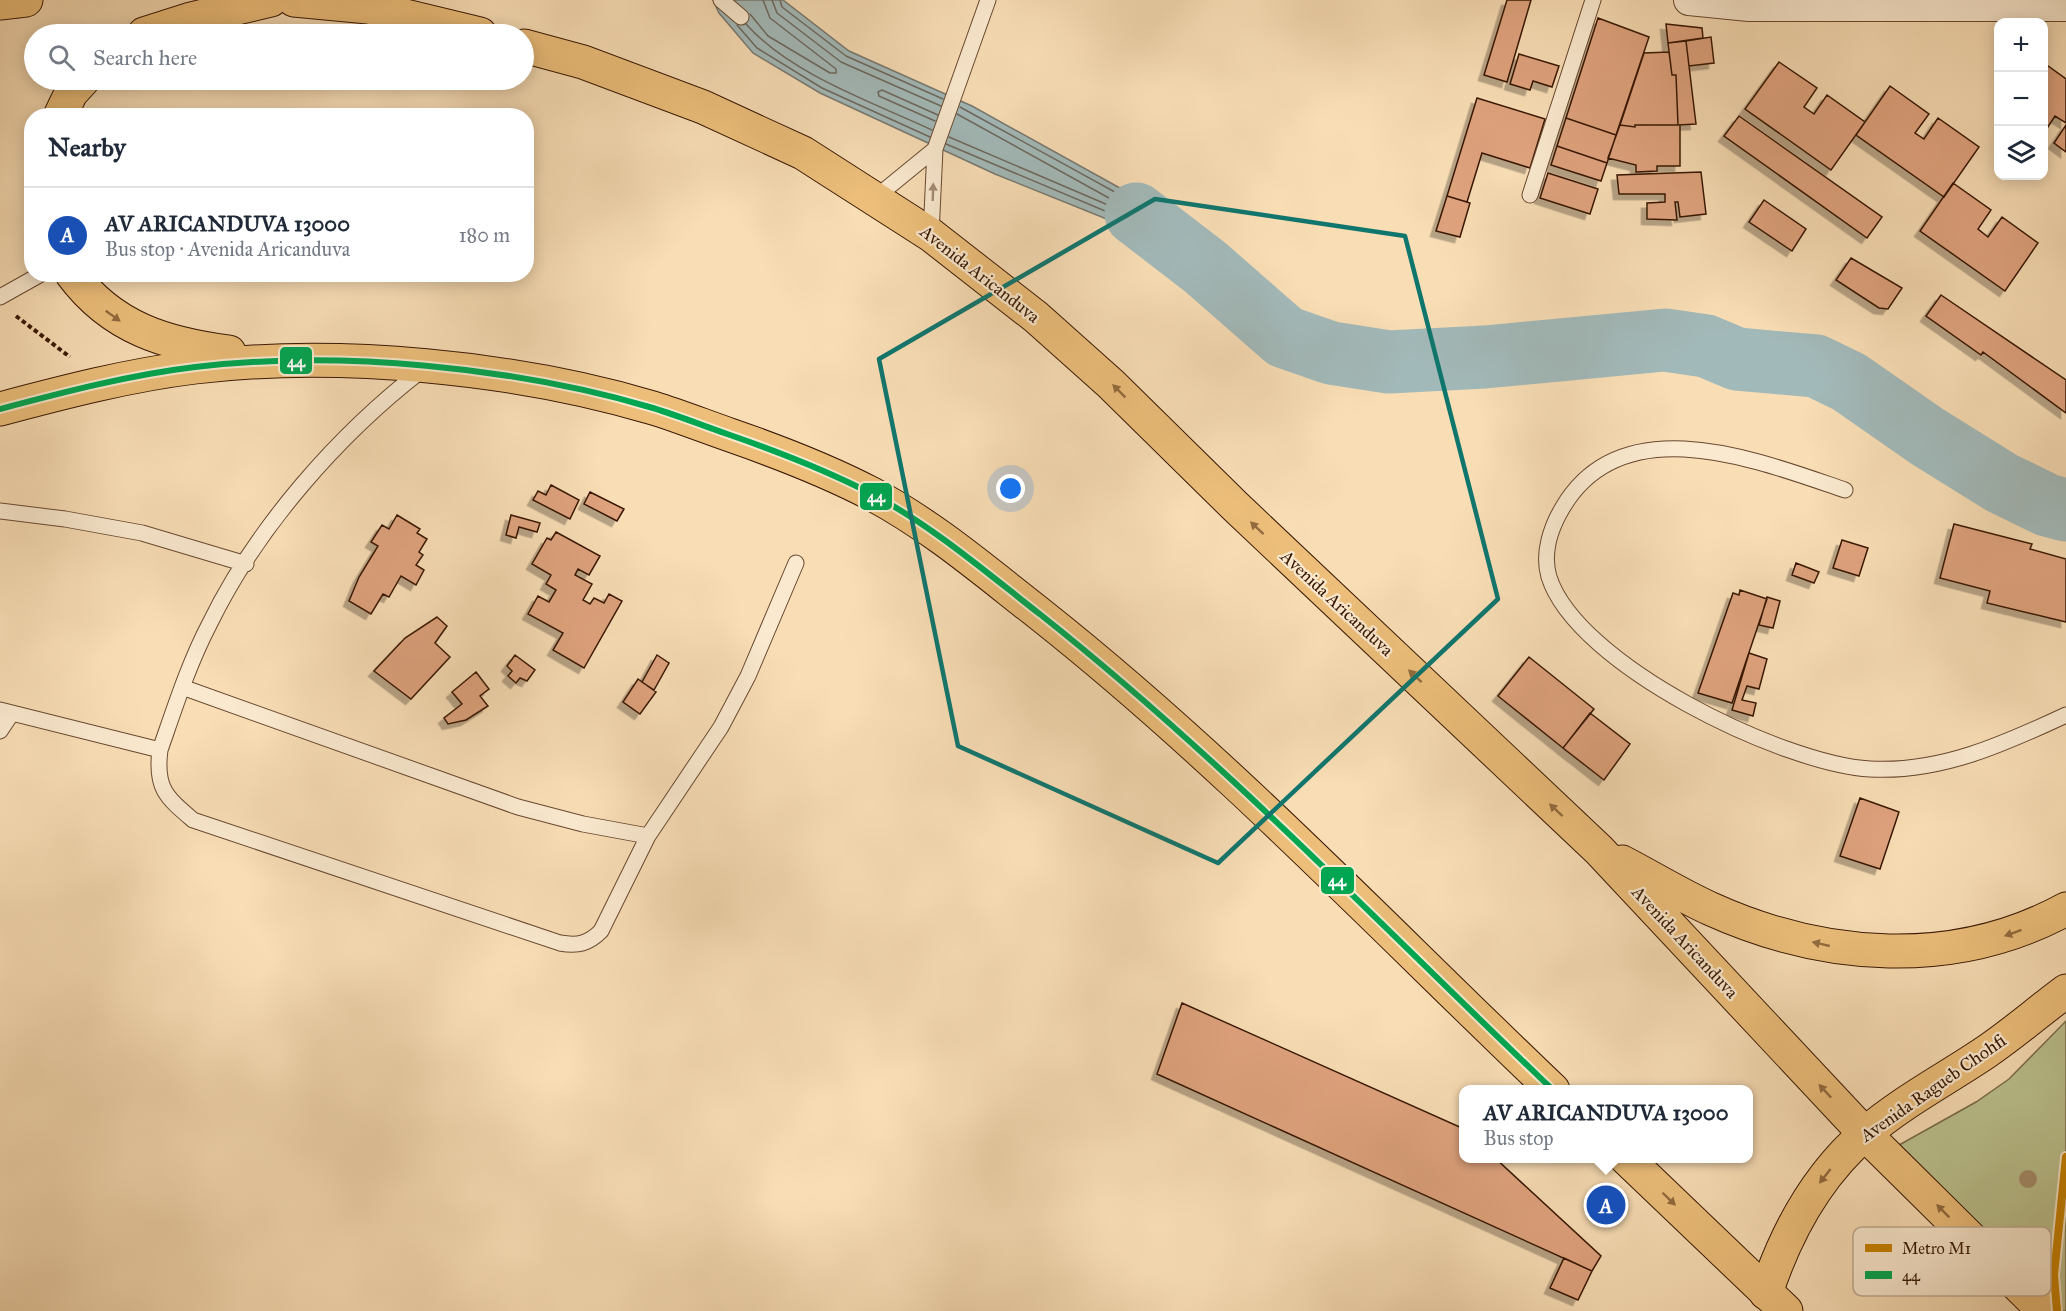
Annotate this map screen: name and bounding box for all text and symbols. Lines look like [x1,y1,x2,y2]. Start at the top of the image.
map controls [1994,18,2048,180]
button: + [1994,18,2048,72]
search box [24,24,534,90]
icon: search [45,41,78,74]
text: Search here [93,44,197,71]
button: − [1994,72,2048,126]
button: layers [1994,126,2048,180]
text: Nearby [48,131,126,163]
one-way arrow [929,183,938,202]
text: AV ARICANDUVA 13000 [105,210,350,237]
street label: Avenida Aricanduva [915,220,1045,328]
text: A [61,223,74,247]
text: 180 m [459,223,510,247]
text: Bus stop · Avenida Aricanduva [105,237,350,261]
one-way arrow [106,309,121,321]
line badge: 44 [279,346,313,375]
text: 44 [287,352,306,372]
one-way arrow [1112,384,1126,398]
your location [996,474,1025,503]
line badge: 44 [859,482,893,511]
text: 44 [867,487,886,507]
one-way arrow [1250,521,1265,535]
street label: Avenida Aricanduva [1275,545,1398,661]
one-way arrow [1407,669,1422,683]
one-way arrow [1549,803,1564,817]
line badge: 44 [1320,866,1355,895]
text: 44 [1328,871,1347,891]
street label: Avenida Aricanduva [1627,880,1743,1003]
one-way arrow [2003,928,2021,938]
one-way arrow [1811,938,1830,948]
street label: Avenida Ragueb Chohfi [1855,1029,2011,1148]
one-way arrow [1819,1084,1833,1098]
popup [1459,1085,1753,1163]
text: AV ARICANDUVA 13000 [1484,1099,1728,1126]
text: Bus stop [1484,1126,1554,1150]
one-way arrow [1819,1168,1832,1184]
pin: A [1586,1182,1626,1228]
one-way arrow [1661,1192,1676,1206]
one-way arrow [1936,1204,1950,1218]
legend [1853,1227,2051,1296]
text: Metro M1 [1902,1239,1971,1258]
text: 44 [1902,1266,1921,1285]

